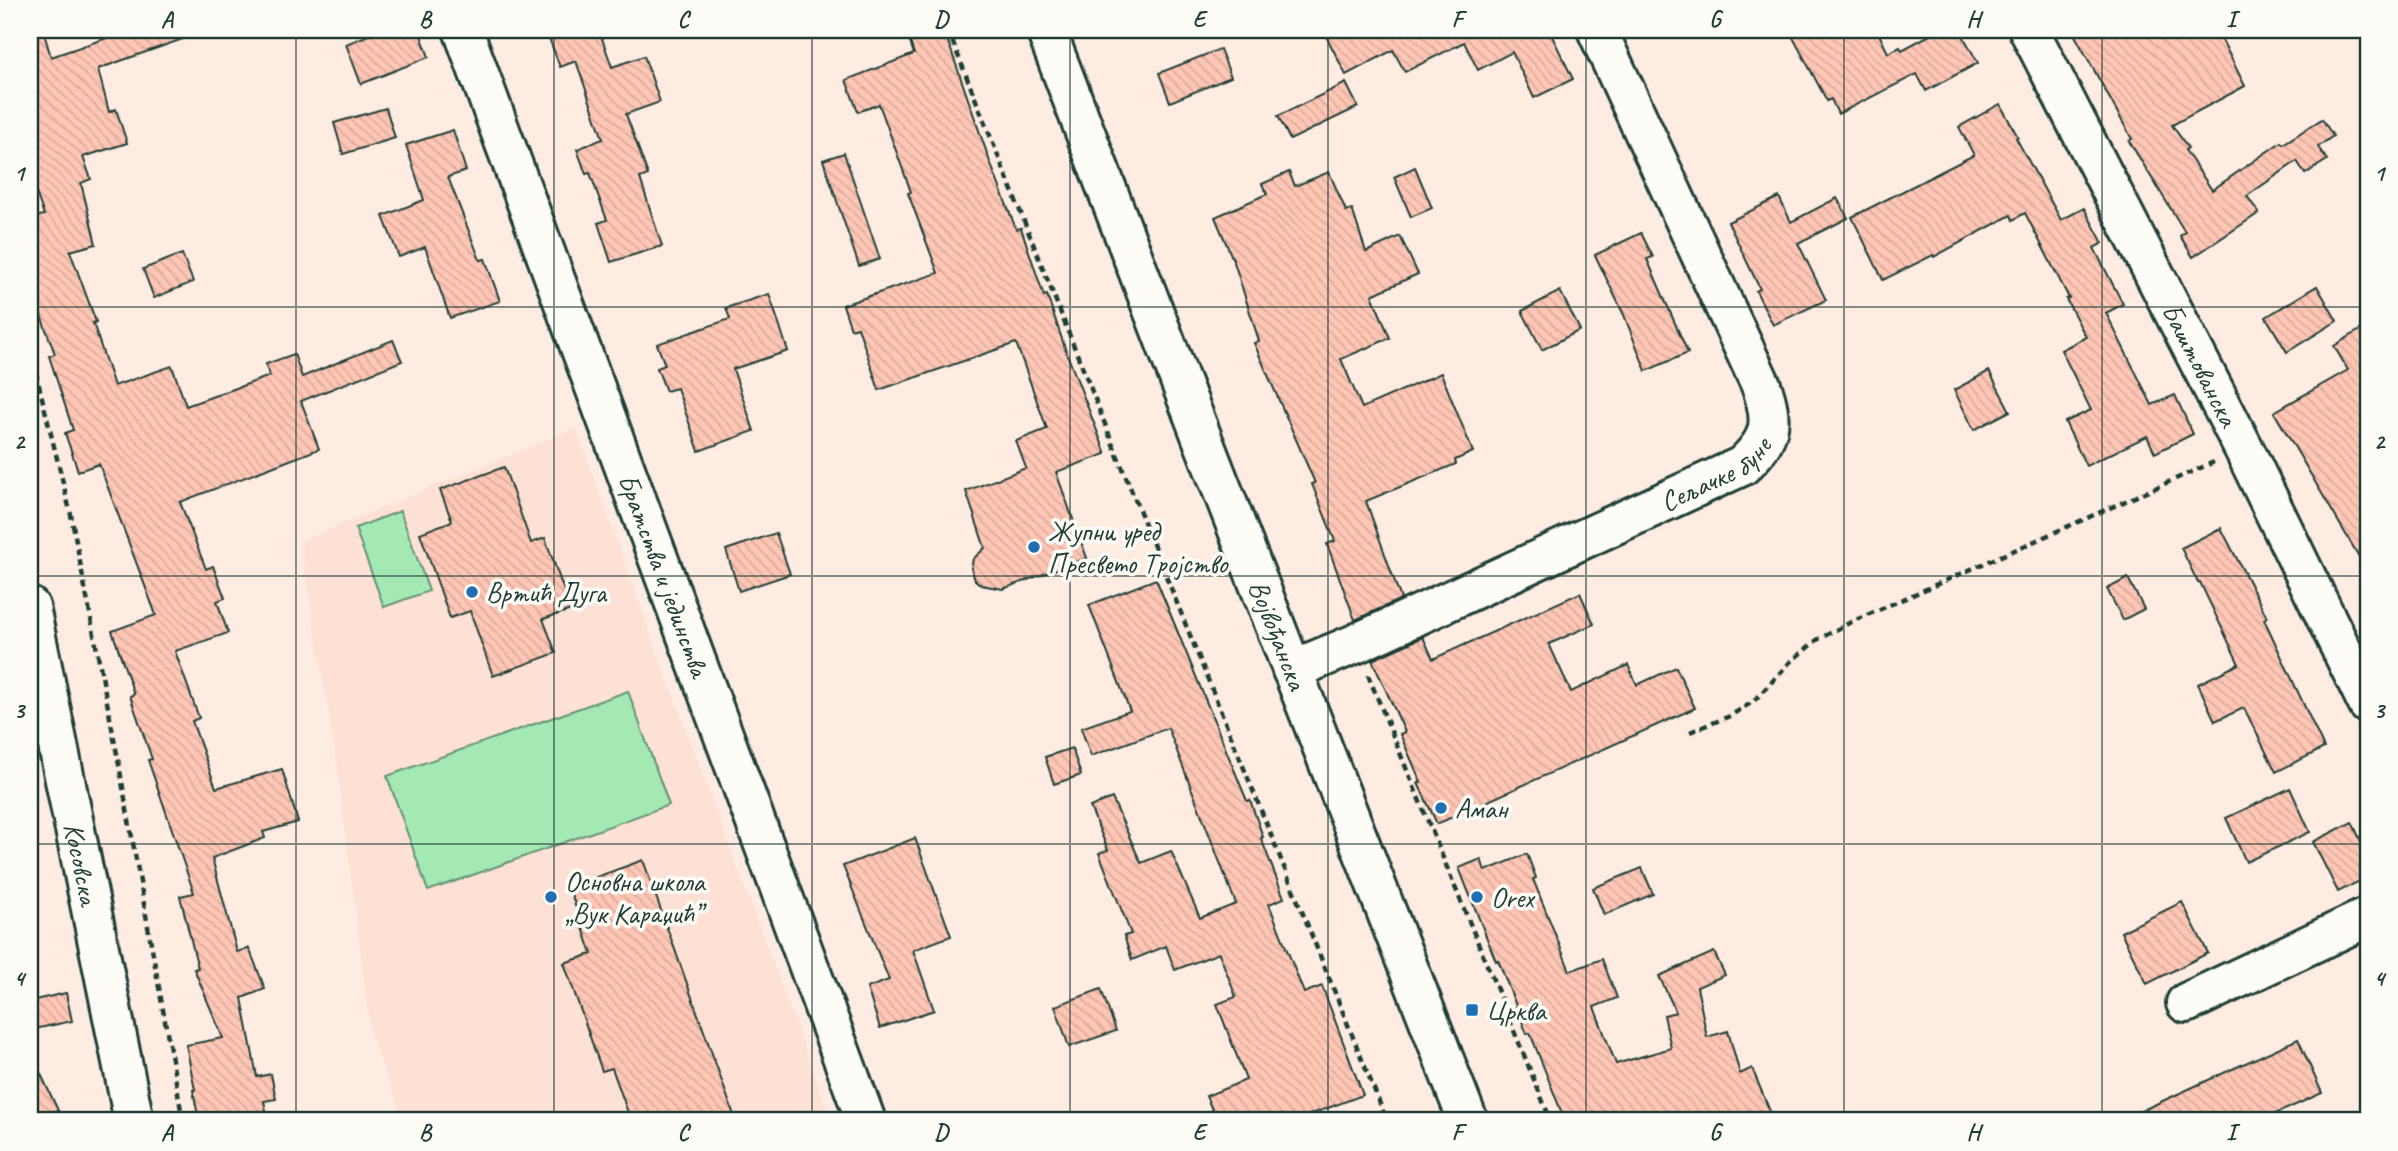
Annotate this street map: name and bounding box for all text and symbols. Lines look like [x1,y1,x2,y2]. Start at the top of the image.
text: A [161,5,175,34]
text: B [419,5,433,34]
text: C [678,5,692,34]
text: D [934,5,950,34]
text: E [1193,5,1209,34]
text: F [1452,5,1468,34]
text: G [1709,5,1724,34]
text: H [1966,5,1984,34]
text: I [2226,5,2241,34]
text: 1 [14,159,27,188]
text: 1 [2374,159,2387,188]
street label: Баштованска [2155,297,2248,434]
text: 2 [14,427,27,456]
text: 2 [2374,427,2387,456]
street label: Сељачке буне [1655,429,1780,519]
street label: Братства и јединства [611,469,719,684]
place label: Жупни уред Пресвето Тројство [1048,514,1229,581]
marker: Жупни уред Пресвето Тројство [1026,539,1042,555]
place label: Вртић Дуга [486,575,608,610]
street label: Војвођанска [1242,575,1316,696]
marker: Вртић Дуга [464,584,480,600]
text: 3 [14,696,27,725]
text: 3 [2374,696,2387,725]
place label: Аман [1455,791,1509,826]
marker: Аман [1433,800,1449,816]
street label: Косовска [57,820,108,910]
place label: Основна школа „Вук Караџић” [565,864,708,931]
place label: Orex [1491,880,1536,915]
marker: Основна школа „Вук Караџић” [543,889,559,905]
marker: Orex [1469,889,1485,905]
text: 4 [14,964,27,993]
text: 4 [2374,964,2387,993]
place label: Црква [1486,993,1548,1028]
marker: Црква [1464,1002,1480,1018]
text: A [161,1118,175,1147]
text: B [419,1118,433,1147]
text: C [678,1118,692,1147]
text: D [934,1118,950,1147]
text: E [1193,1118,1209,1147]
text: F [1452,1118,1468,1147]
text: G [1709,1118,1724,1147]
text: H [1966,1118,1984,1147]
text: I [2226,1118,2241,1147]

